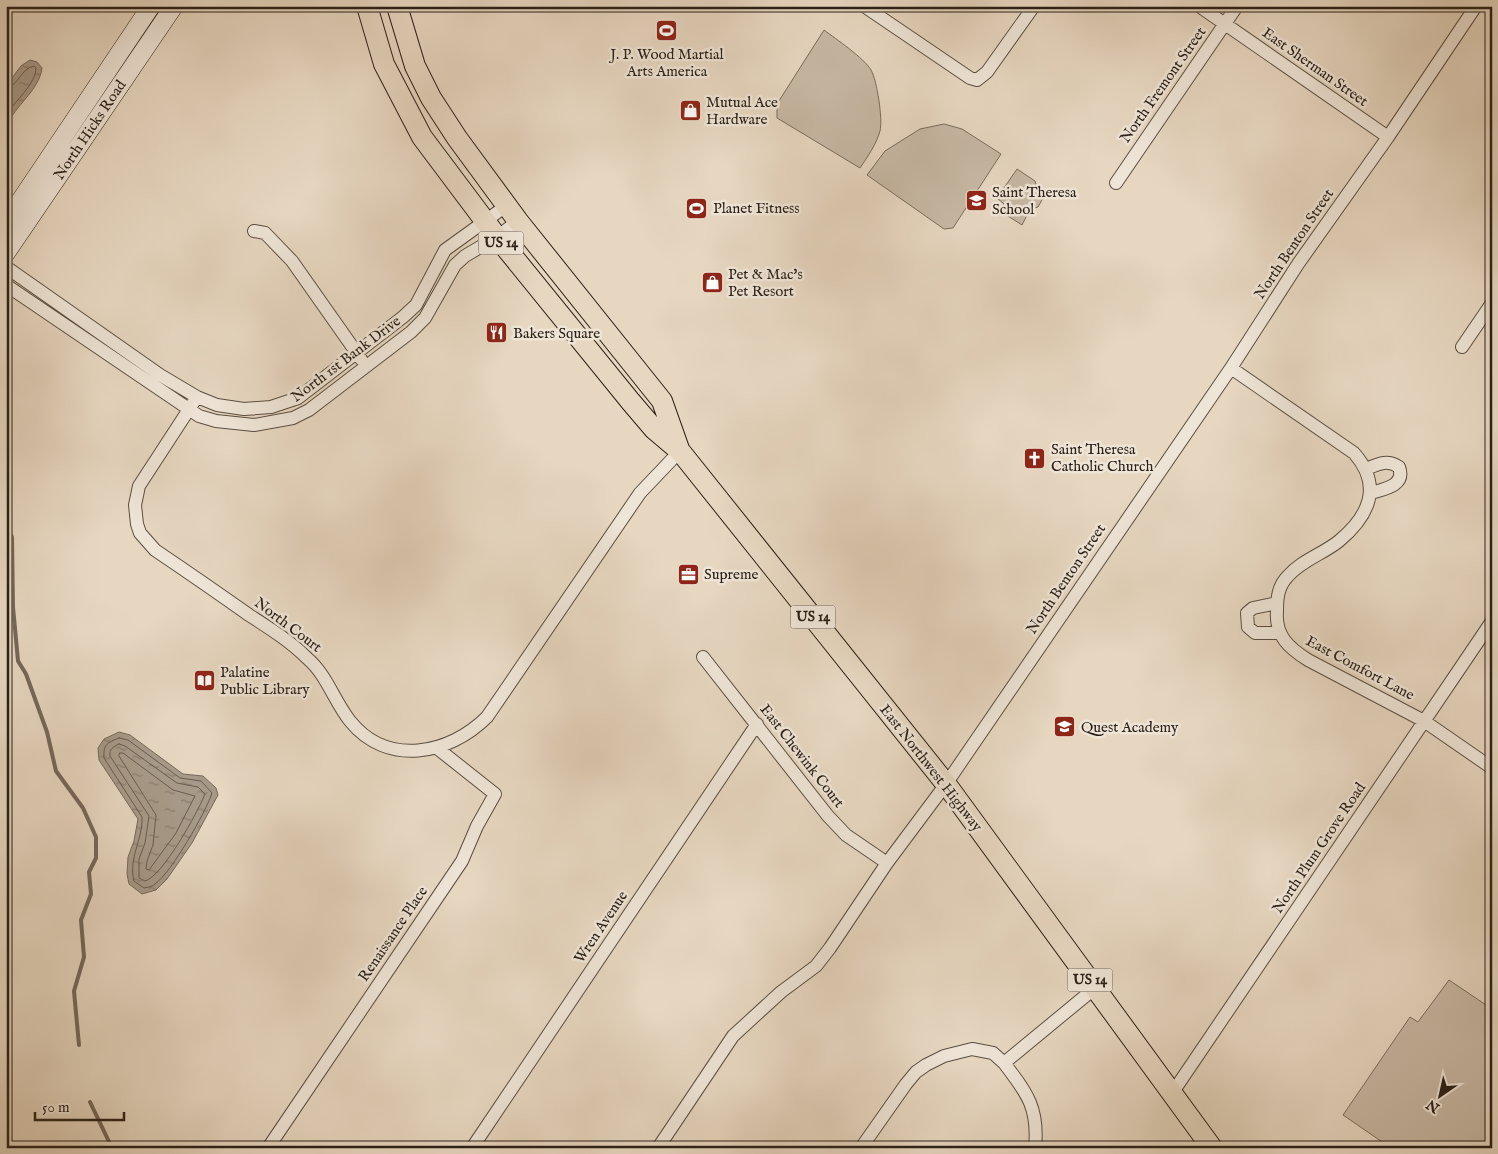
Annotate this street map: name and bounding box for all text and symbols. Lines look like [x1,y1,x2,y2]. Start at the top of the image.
sports icon: J. P. Wood Martial Arts America [655,19,679,43]
street label: North Fremont Street [1116,23,1210,147]
street label: East Sherman Street [1258,23,1372,111]
place label: J. P. Wood Martial Arts America [608,45,725,81]
street label: North Hicks Road [50,76,131,184]
place label: Mutual Ace Hardware [706,93,778,129]
shop icon: Mutual Ace Hardware [678,99,702,123]
place label: Saint Theresa School [992,183,1077,219]
street label: North Benton Street [1250,185,1338,303]
school or university icon: Saint Theresa School [964,189,988,213]
sports icon: Planet Fitness [685,196,709,220]
place label: Planet Fitness [713,199,800,218]
road number: US 14 [478,232,524,254]
place label: Pet & Mac's Pet Resort [728,265,803,301]
shop icon: Pet & Mac's Pet Resort [700,271,724,295]
street label: North 1st Bank Drive [287,311,405,406]
restaurant icon: Bakers Square [485,321,509,345]
place label: Bakers Square [513,324,600,343]
place label: Saint Theresa Catholic Church [1051,440,1153,476]
church icon: Saint Theresa Catholic Church [1023,446,1047,470]
street label: North Benton Street [1022,520,1110,638]
office icon: Supreme [676,562,700,586]
place label: Supreme [704,565,758,584]
street label: North Court [250,593,326,657]
road number: US 14 [790,606,836,628]
street label: East Comfort Lane [1302,631,1418,705]
place label: Palatine Public Library [220,663,310,699]
library icon: Palatine Public Library [192,669,216,693]
street label: East Chewink Court [756,700,848,812]
street label: East Northwest Highway [875,701,987,836]
school or university icon: Quest Academy [1053,715,1077,739]
place label: Quest Academy [1081,718,1179,737]
street label: North Plum Grove Road [1268,778,1370,917]
street label: Renaissance Place [354,883,432,985]
street label: Wren Avenue [570,887,632,967]
road number: US 14 [1068,968,1112,992]
north arrow [1416,1072,1466,1122]
scale bar [35,1089,124,1121]
text: N [1423,1095,1444,1117]
text: 50 m [42,1098,70,1117]

